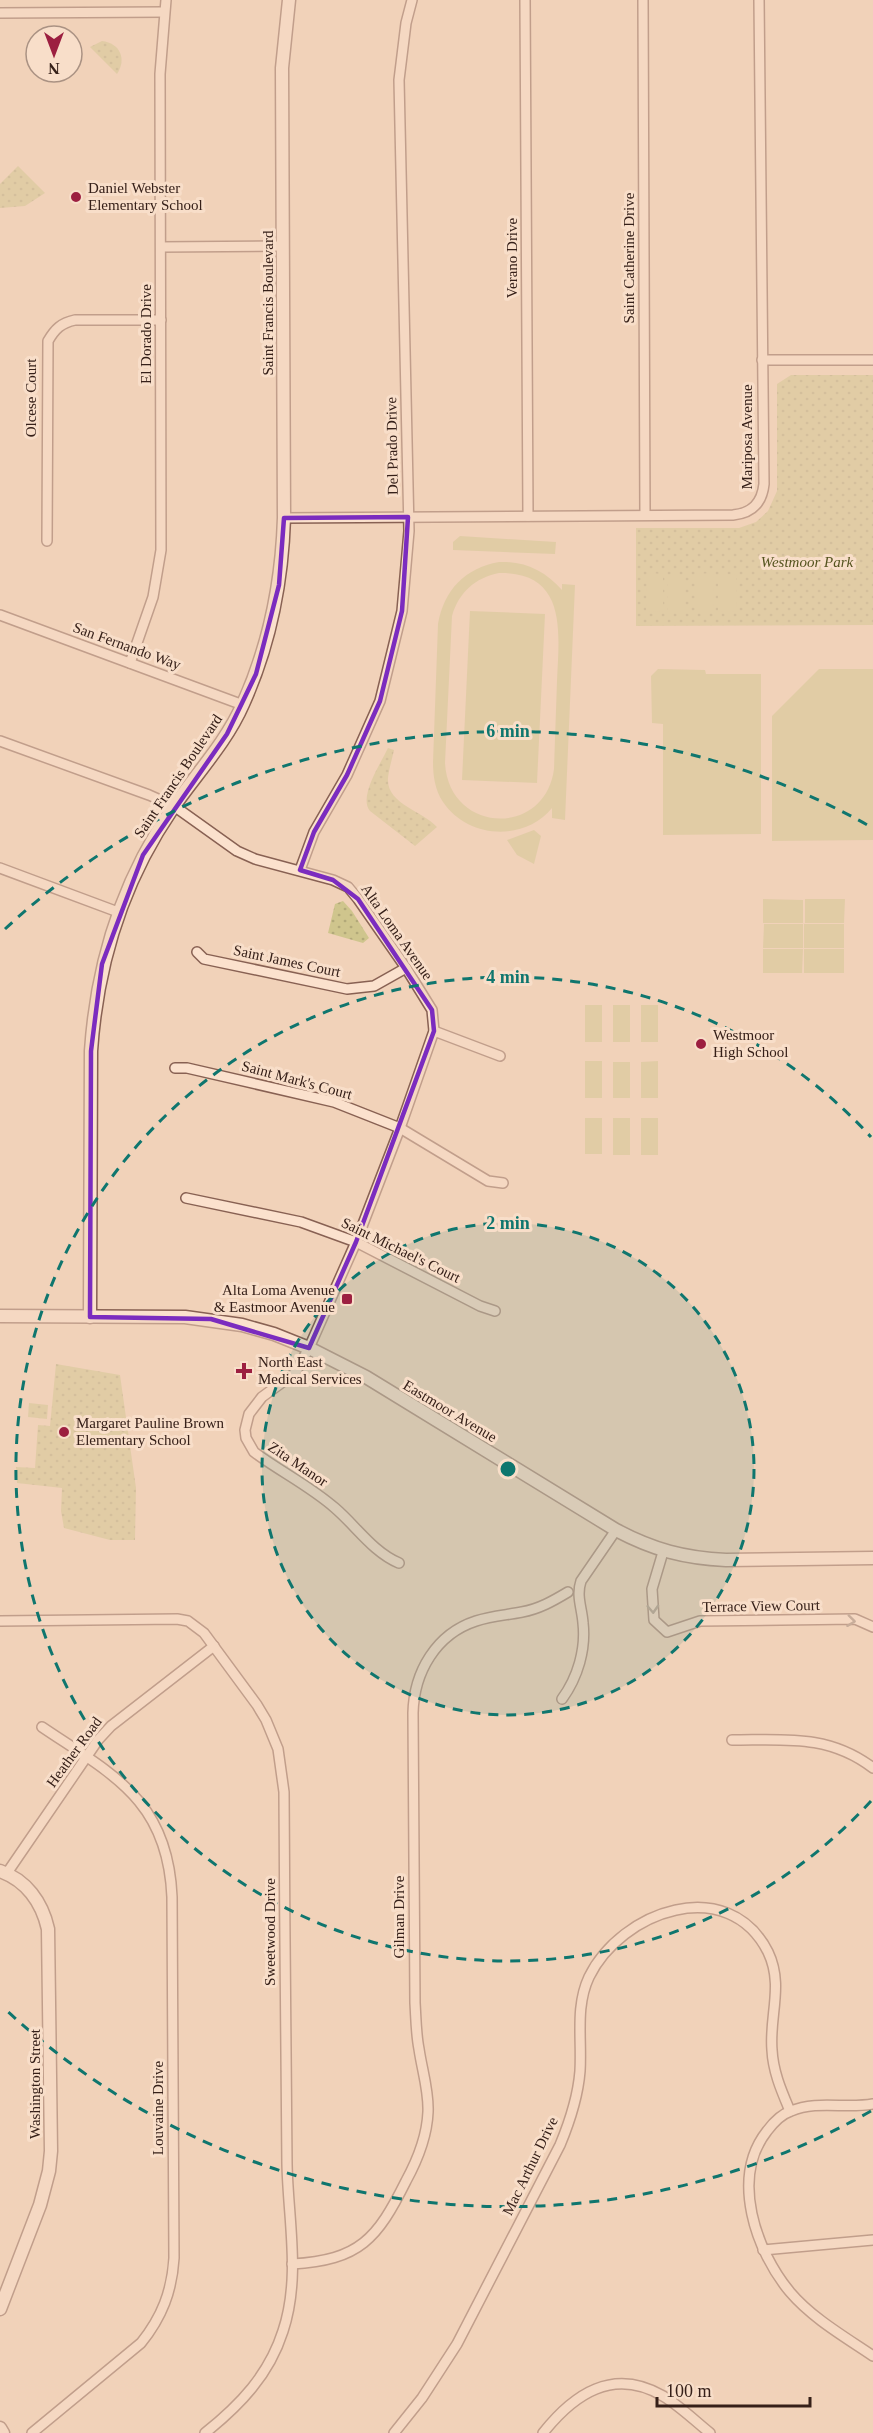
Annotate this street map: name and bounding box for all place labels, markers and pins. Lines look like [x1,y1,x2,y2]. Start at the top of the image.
place label: Daniel Webster Elementary School [88,180,203,213]
marker: Daniel Webster Elementary School [69,190,83,204]
place label: Westmoor High School [713,1027,788,1060]
marker: Westmoor High School [694,1037,708,1051]
place label: Alta Loma Avenue & Eastmoor Avenue [214,1282,335,1315]
marker: Alta Loma Avenue & Eastmoor Avenue [340,1292,354,1306]
place label: North East Medical Services [258,1354,362,1387]
marker: North East Medical Services [235,1362,253,1380]
place label: Margaret Pauline Brown Elementary School [76,1415,225,1448]
marker: Margaret Pauline Brown Elementary School [57,1425,71,1439]
centre of rings [498,1459,518,1479]

